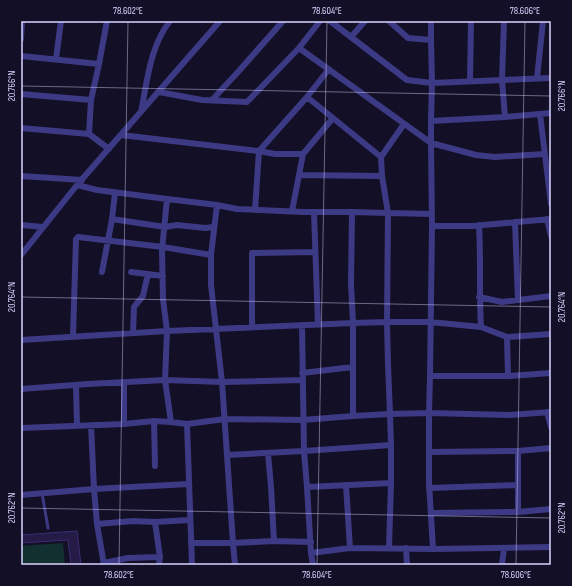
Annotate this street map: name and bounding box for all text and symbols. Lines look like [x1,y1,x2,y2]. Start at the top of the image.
text: 78.602°E [113,5,143,17]
text: 78.604°E [312,5,342,17]
text: 78.606°E [510,5,540,17]
text: 20.766°N [6,71,18,101]
text: 20.766°N [556,81,568,111]
text: 20.764°N [6,282,18,312]
text: 20.764°N [556,292,568,322]
text: 20.762°N [6,493,18,523]
text: 20.762°N [556,503,568,533]
text: 78.602°E [104,569,134,581]
text: 78.604°E [302,569,332,581]
text: 78.606°E [501,569,531,581]

